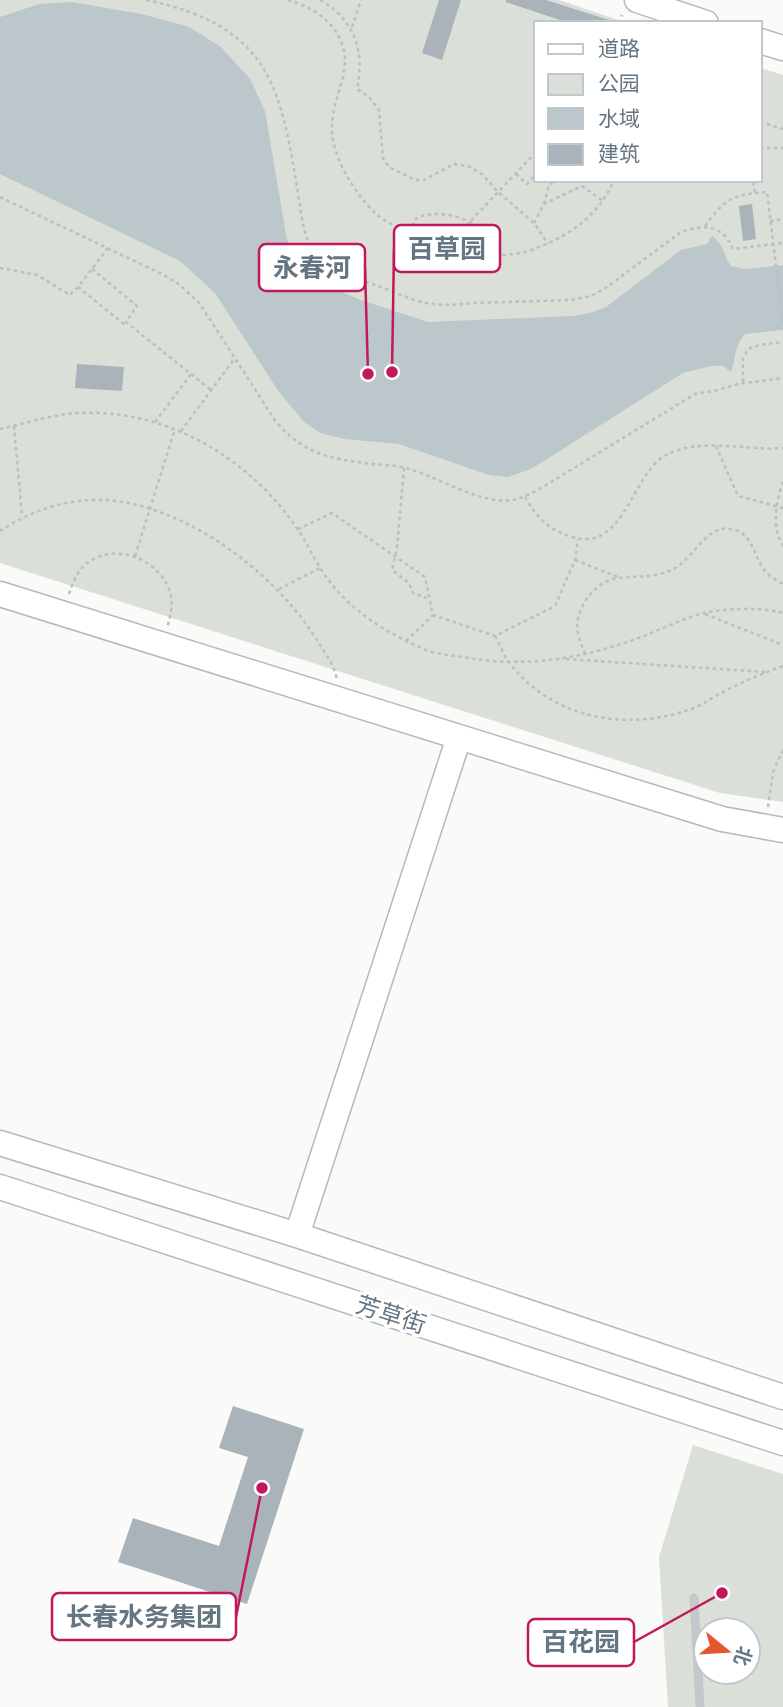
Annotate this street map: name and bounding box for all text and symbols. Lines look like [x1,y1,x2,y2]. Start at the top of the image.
legend [534,21,762,182]
text: 道路 [598,36,640,62]
text: 公园 [598,71,640,97]
text: 水域 [598,106,640,132]
text: 建筑 [598,141,640,167]
callout: 百草园 [394,225,500,272]
text: 百草园 [408,234,486,265]
callout: 永春河 [259,244,365,291]
text: 永春河 [273,253,351,284]
street label: 芳草街 [352,1291,430,1339]
callout: 长春水务集团 [52,1593,236,1640]
text: 长春水务集团 [66,1602,222,1633]
north arrow [692,1616,762,1686]
callout: 百花园 [528,1619,634,1666]
text: 百花园 [542,1627,620,1658]
text: 北 [729,1644,757,1669]

